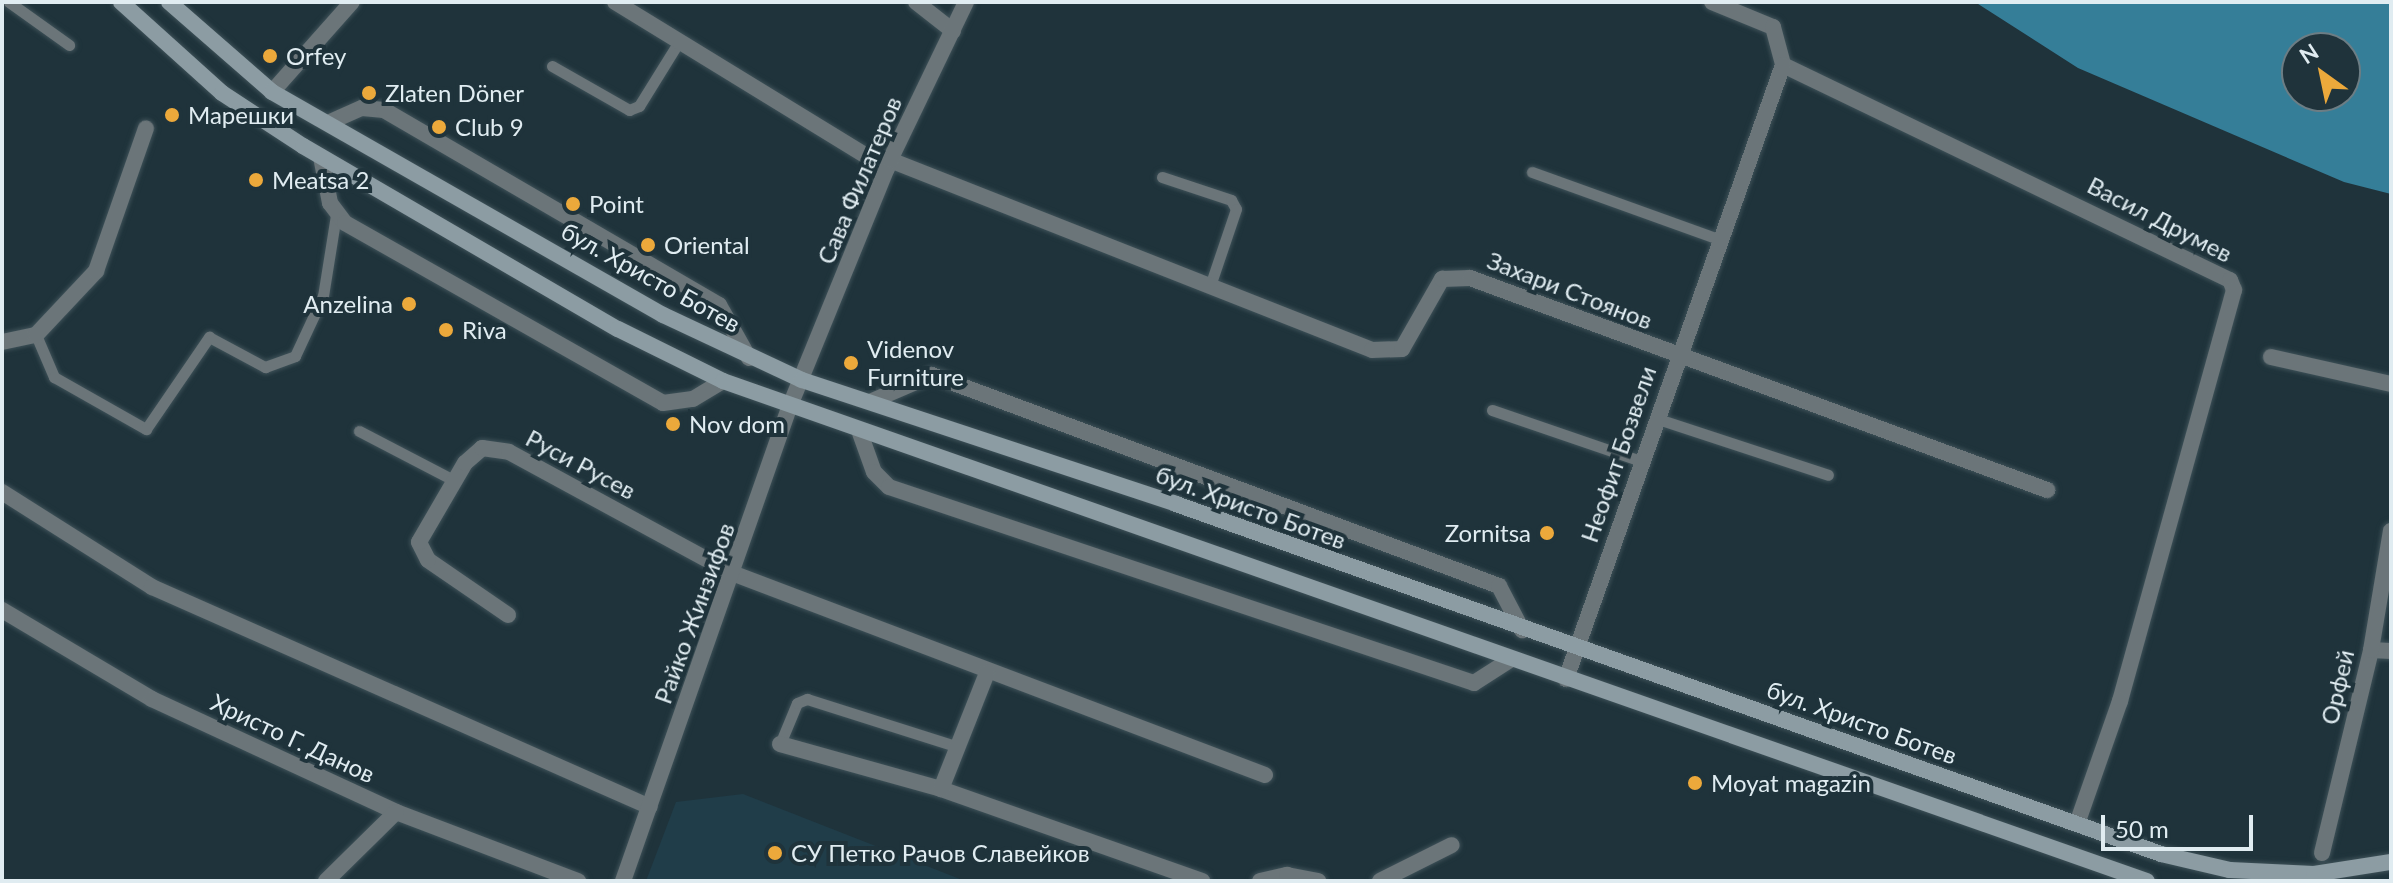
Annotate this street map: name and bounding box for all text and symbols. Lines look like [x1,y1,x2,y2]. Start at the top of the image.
north arrow [2281,32,2361,112]
text: N [2294,37,2323,69]
place label: Orfey [286,42,346,70]
marker: Orfey [261,47,279,65]
place label: Zlaten Döner [385,79,524,107]
marker: Zlaten Döner [360,84,378,102]
street label: Сава Филатеров [811,92,907,268]
place label: Марешки [188,101,294,129]
marker: Марешки [163,106,181,124]
place label: Club 9 [455,113,524,141]
marker: Club 9 [430,118,448,136]
place label: Meatsa 2 [272,166,369,194]
street label: Васил Друмев [2083,170,2237,268]
marker: Meatsa 2 [247,171,265,189]
place label: Point [589,190,644,218]
marker: Point [564,195,582,213]
street label: бул. Христо Ботев [556,216,746,338]
place label: Oriental [664,231,750,259]
marker: Oriental [639,236,657,254]
street label: Захари Стоянов [1483,245,1657,335]
place label: Anzelina [303,290,393,318]
marker: Anzelina [400,295,418,313]
place label: Riva [462,316,507,344]
marker: Riva [437,321,455,339]
place label: Videnov Furniture [867,335,964,391]
marker: Videnov Furniture [842,354,860,372]
street label: Неофит Бозвели [1574,362,1662,546]
place label: Nov dom [689,410,786,438]
marker: Nov dom [664,415,682,433]
street label: Руси Русев [521,423,641,505]
street label: бул. Христо Ботев [1152,459,1350,555]
street label: Райко Жинзифов [648,519,740,707]
place label: Zornitsa [1445,519,1531,547]
marker: Zornitsa [1538,524,1556,542]
street label: Орфей [2314,647,2360,727]
street label: бул. Христо Ботев [1763,674,1961,770]
street label: Христо Г. Данов [206,687,380,789]
place label: Moyat magazin [1711,769,1871,797]
marker: Moyat magazin [1686,774,1704,792]
scale bar [2105,799,2257,849]
text: 50 m [2115,814,2169,843]
place label: СУ Петко Рачов Славейков [791,839,1090,867]
marker: СУ Петко Рачов Славейков [766,844,784,862]

